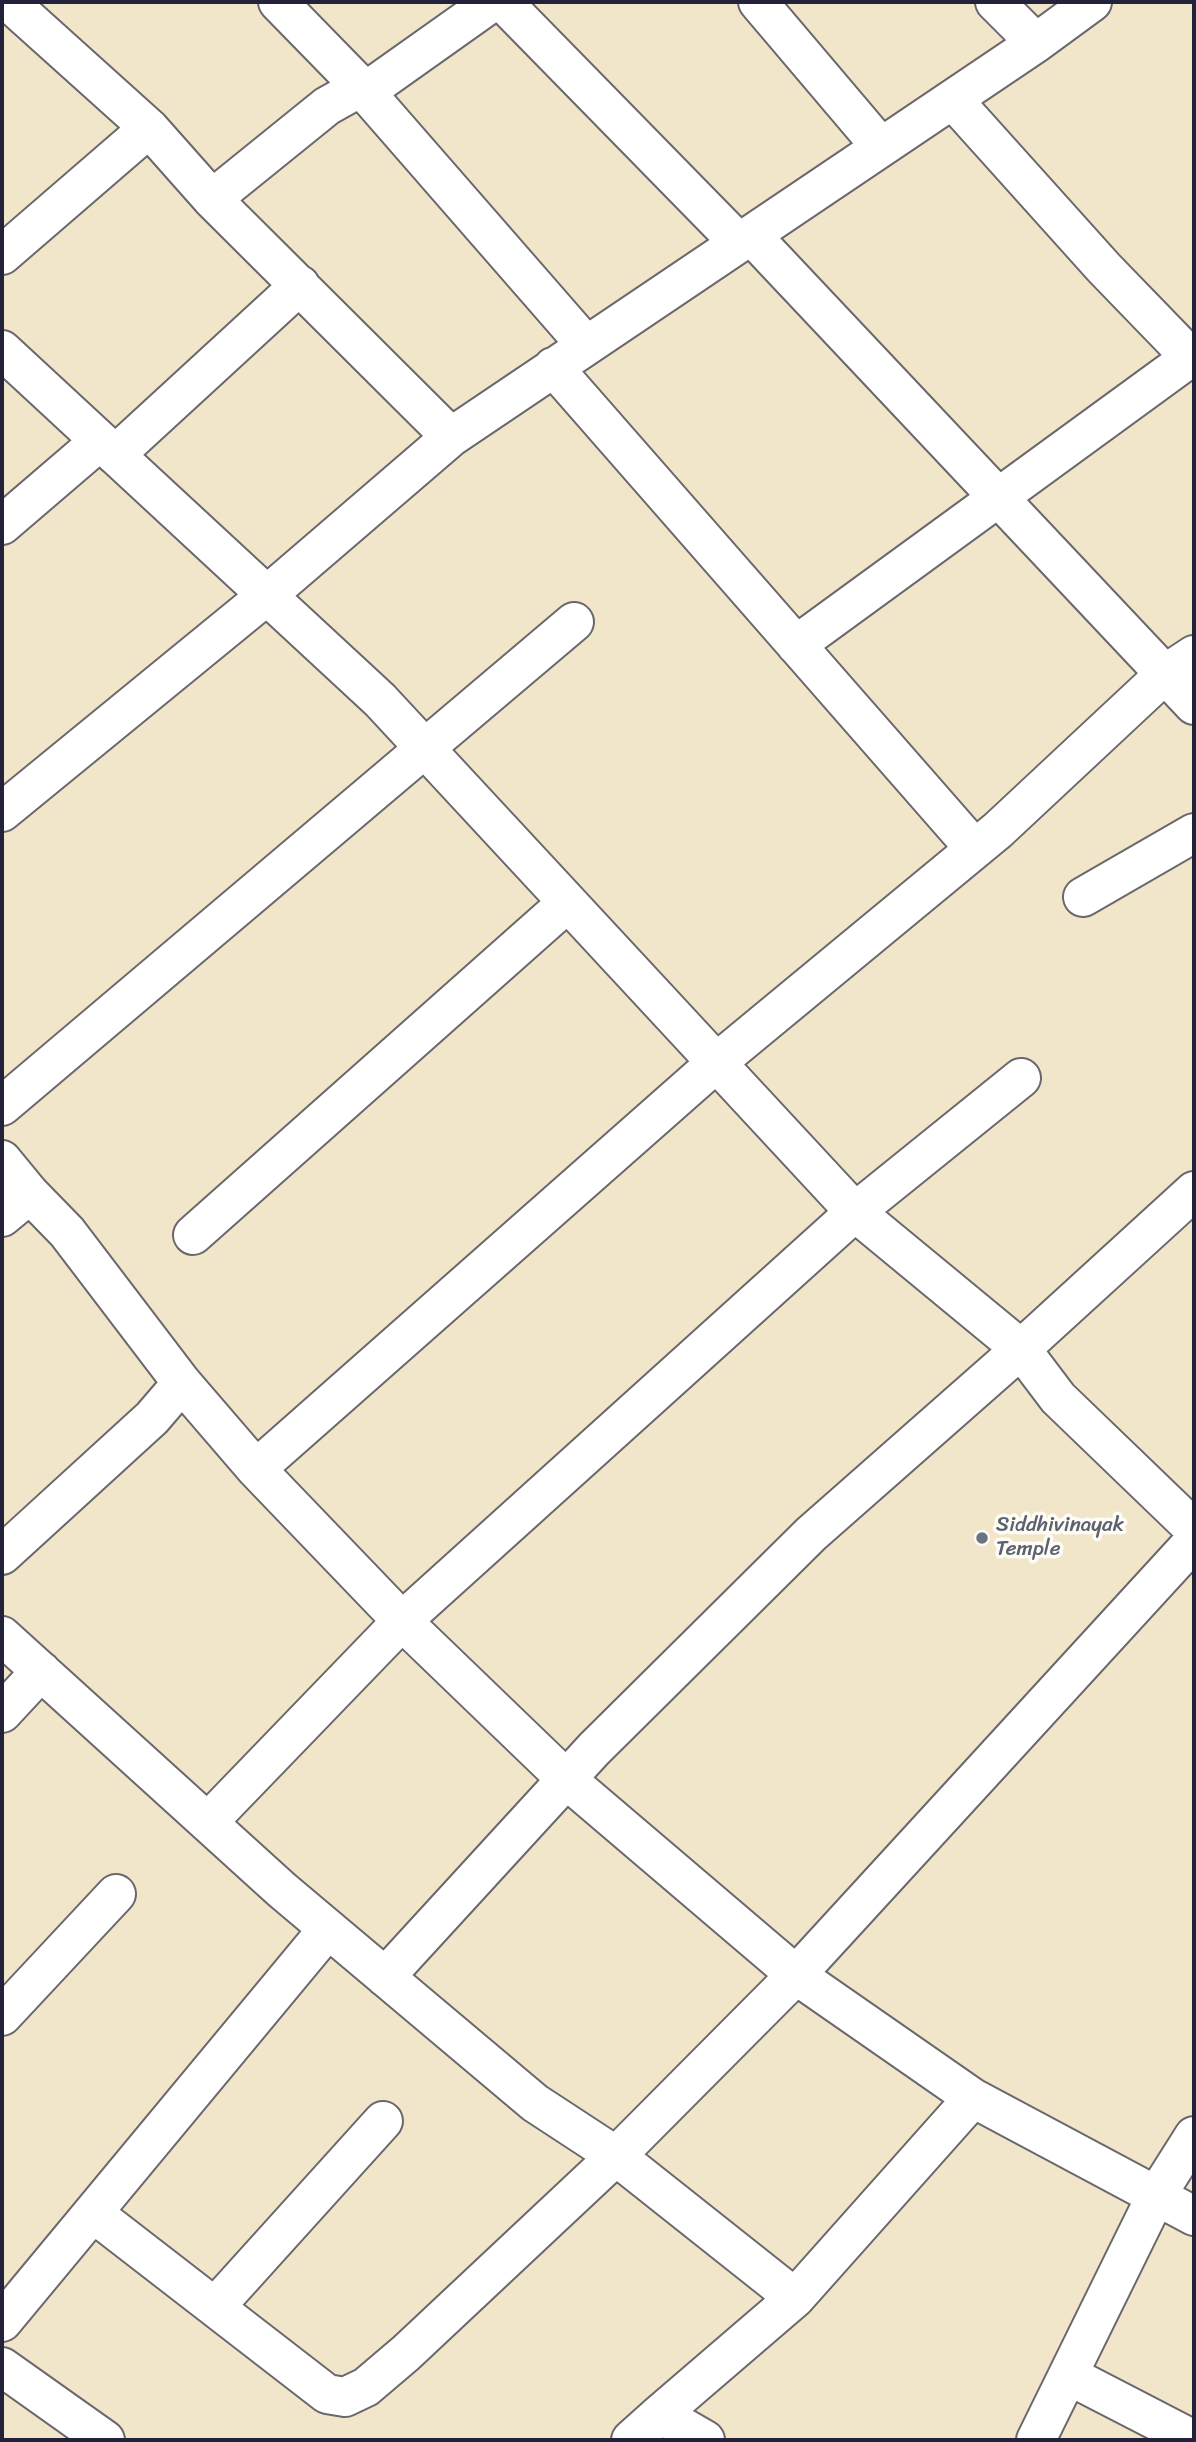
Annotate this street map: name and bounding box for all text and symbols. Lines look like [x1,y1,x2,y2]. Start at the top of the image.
place label: Siddhivinayak Temple [996,1513,1124,1563]
marker: Siddhivinayak Temple [974,1530,990,1546]

